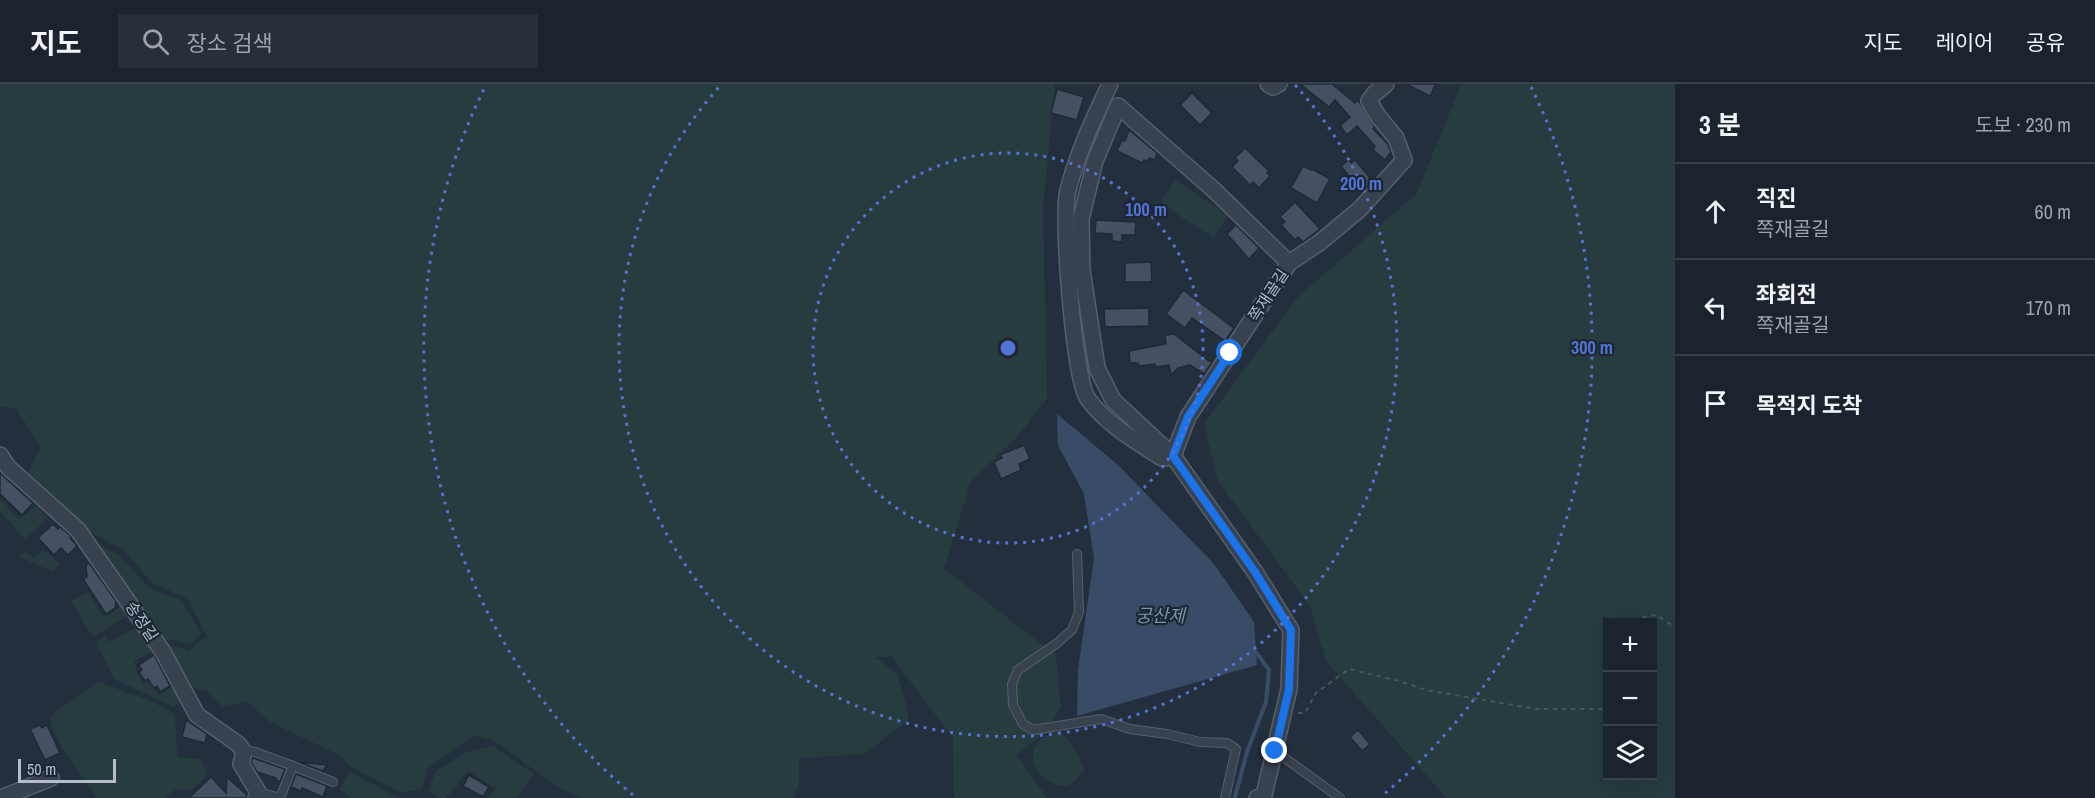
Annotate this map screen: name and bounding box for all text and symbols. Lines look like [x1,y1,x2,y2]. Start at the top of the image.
search box [118,14,538,68]
text: 지도 [30,24,82,62]
icon: search [139,25,172,58]
text: 장소 검색 [187,28,273,58]
text: 지도 [1864,28,1902,57]
text: 레이어 [1935,28,1993,57]
text: 공유 [2026,28,2065,57]
text: 3 분 [1699,107,1741,142]
text: 도보 · 230 m [1975,111,2071,138]
text: 200 m [1340,171,1382,196]
text: 직진 [1756,183,1796,213]
icon: ahead [1699,195,1732,228]
text: 100 m [1125,197,1167,222]
text: 60 m [2035,198,2071,225]
text: 쪽재골길 [1756,215,1830,242]
street label: 쪽재골길 [1243,264,1293,326]
text: 좌회전 [1756,279,1817,309]
icon: left [1699,291,1732,324]
text: 170 m [2025,294,2071,321]
text: 쪽재골길 [1756,311,1830,338]
text: 300 m [1571,335,1613,360]
centre of rings [998,338,1018,358]
route start [1216,339,1242,365]
icon: arrive [1699,387,1732,420]
text: 목적지 도착 [1756,390,1862,420]
street label: 송정길 [121,597,163,645]
water label: 궁산제 [1135,603,1187,628]
map controls [1603,618,1657,780]
button: + [1603,618,1657,672]
button: − [1603,672,1657,726]
button: layers [1603,726,1657,780]
route end [1261,737,1287,763]
scale bar [18,756,116,784]
text: 50 m [27,758,56,780]

